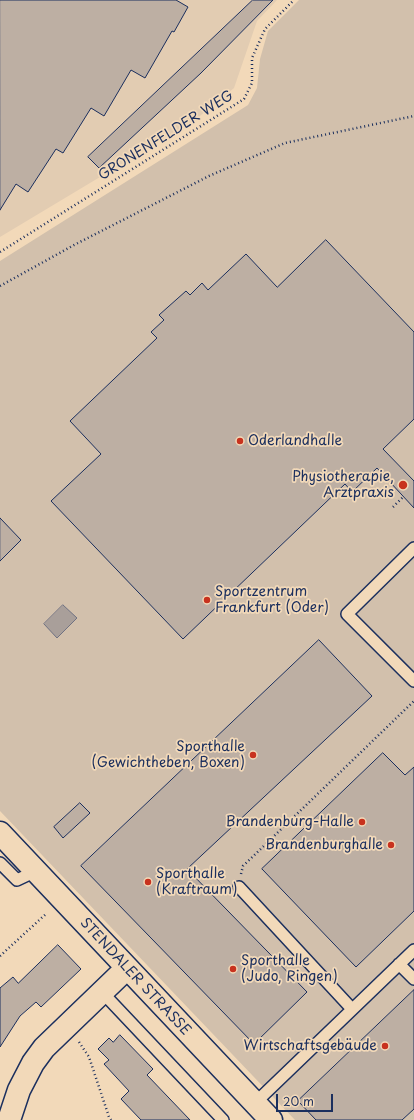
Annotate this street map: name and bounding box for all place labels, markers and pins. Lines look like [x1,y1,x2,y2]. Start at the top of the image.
place label: Oderlandhalle [248,433,342,449]
marker: Oderlandhalle [235,436,245,446]
place label: Physiotherapie, Arztpraxis [292,469,394,502]
marker: Physiotherapie, Arztpraxis [397,479,409,491]
place label: Sportzentrum Frankfurt (Oder) [215,584,329,616]
marker: Sportzentrum Frankfurt (Oder) [202,595,212,605]
place label: Sporthalle (Gewichtheben, Boxen) [91,739,245,772]
marker: Sporthalle (Gewichtheben, Boxen) [248,750,258,760]
place label: Brandenburg-Halle [226,814,354,830]
marker: Brandenburg-Halle [357,817,367,827]
place label: Brandenburghalle [265,837,383,853]
marker: Brandenburghalle [386,840,396,850]
place label: Sporthalle (Kraftraum) [156,866,237,898]
marker: Sporthalle (Kraftraum) [143,877,153,887]
place label: Sporthalle (Judo, Ringen) [241,953,338,986]
marker: Sporthalle (Judo, Ringen) [228,964,238,974]
place label: Wirtschaftsgebäude [244,1038,377,1054]
marker: Wirtschaftsgebäude [380,1041,390,1051]

